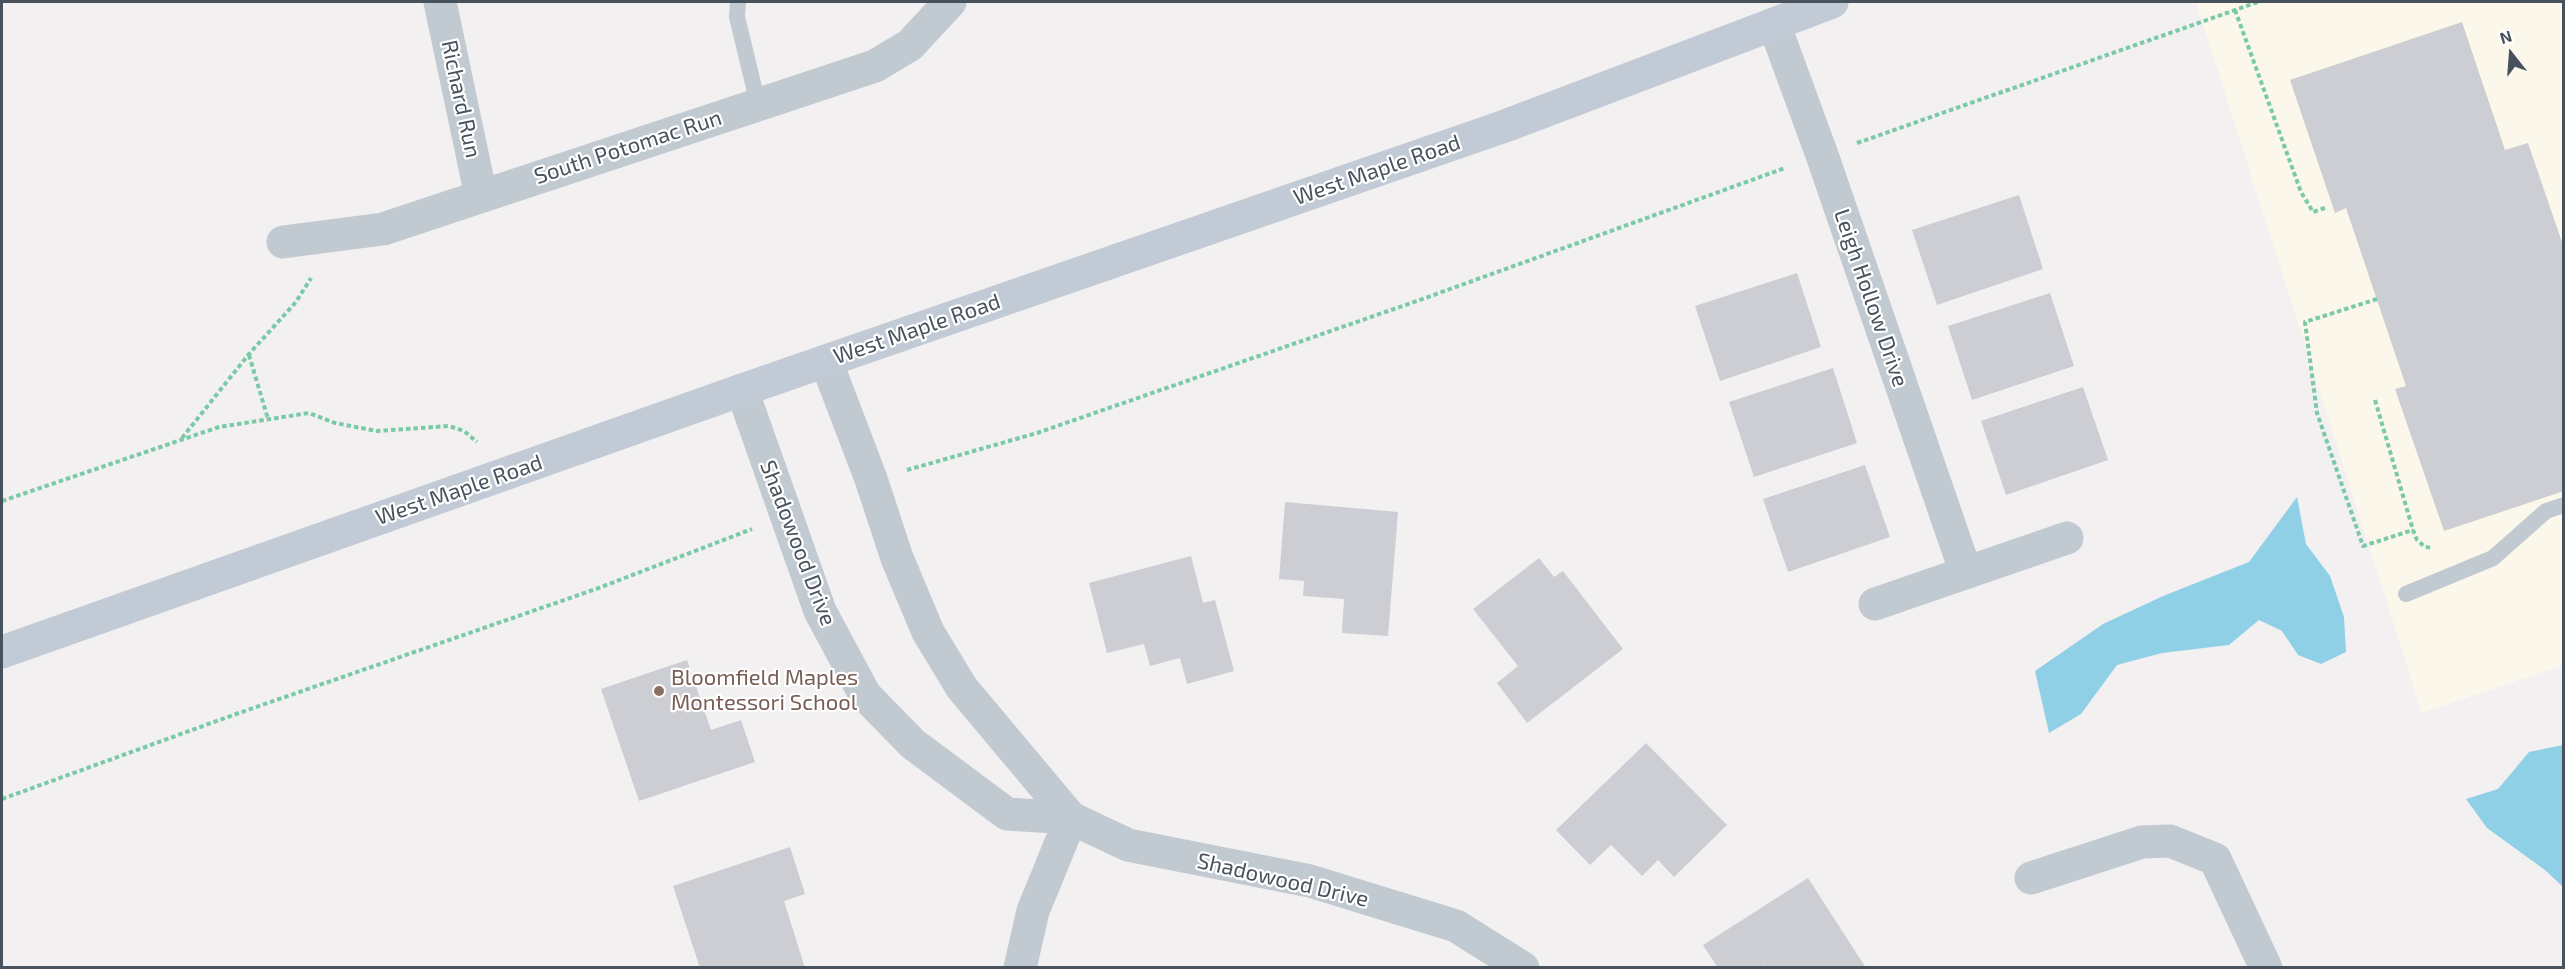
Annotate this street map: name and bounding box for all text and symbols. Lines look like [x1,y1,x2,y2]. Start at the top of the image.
north arrow [2481,24,2541,84]
text: N [2497,26,2514,47]
street label: Richard Run [436,38,486,160]
street label: South Potomac Run [531,104,725,190]
street label: West Maple Road [1290,129,1464,211]
street label: Leigh Hollow Drive [1828,206,1914,390]
street label: West Maple Road [830,288,1004,370]
street label: West Maple Road [372,449,546,531]
street label: Shadowood Drive [754,457,842,629]
place label: Bloomfield Maples Montessori School [671,665,858,716]
marker: Bloomfield Maples Montessori School [652,684,666,698]
street label: Shadowood Drive [1195,847,1371,913]

